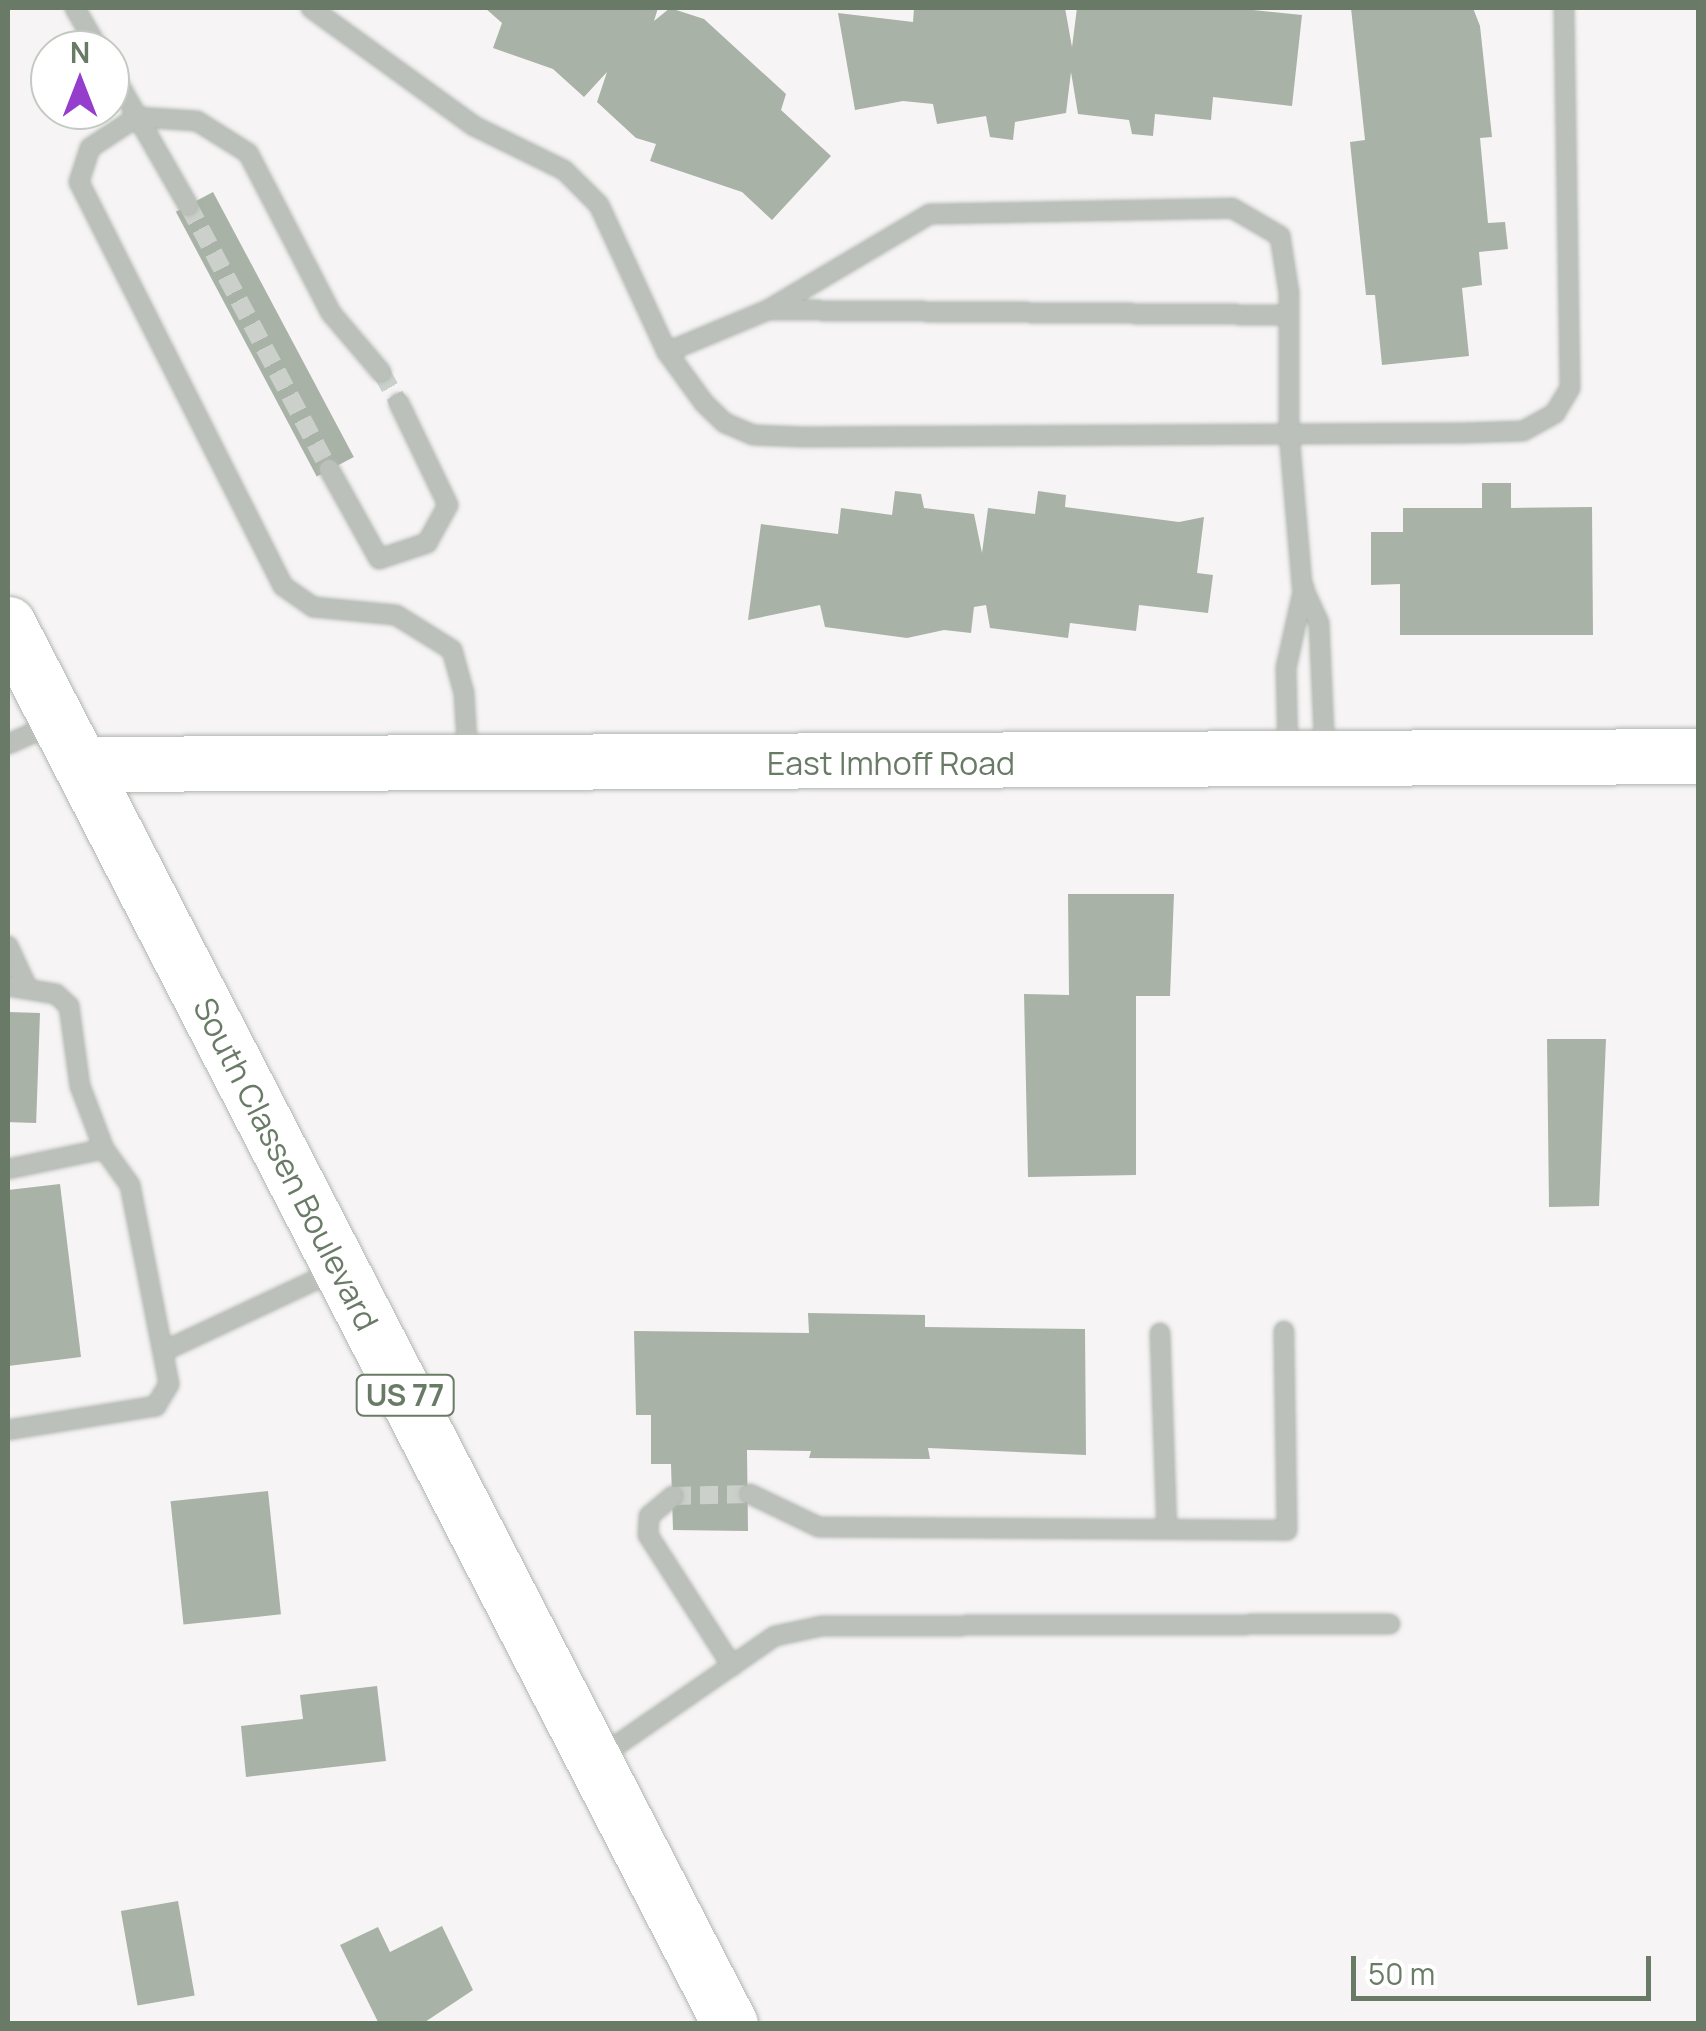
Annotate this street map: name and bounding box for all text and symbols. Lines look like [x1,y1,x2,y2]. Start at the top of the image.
north arrow [30,30,130,130]
text: N [70,33,90,71]
street label: East Imhoff Road [767,744,1015,782]
street label: South Classen Boulevard [185,992,387,1336]
road number: US 77 [355,1370,455,1420]
scale bar [1356,1936,1656,1998]
text: 50 m [1368,1953,1435,1994]

